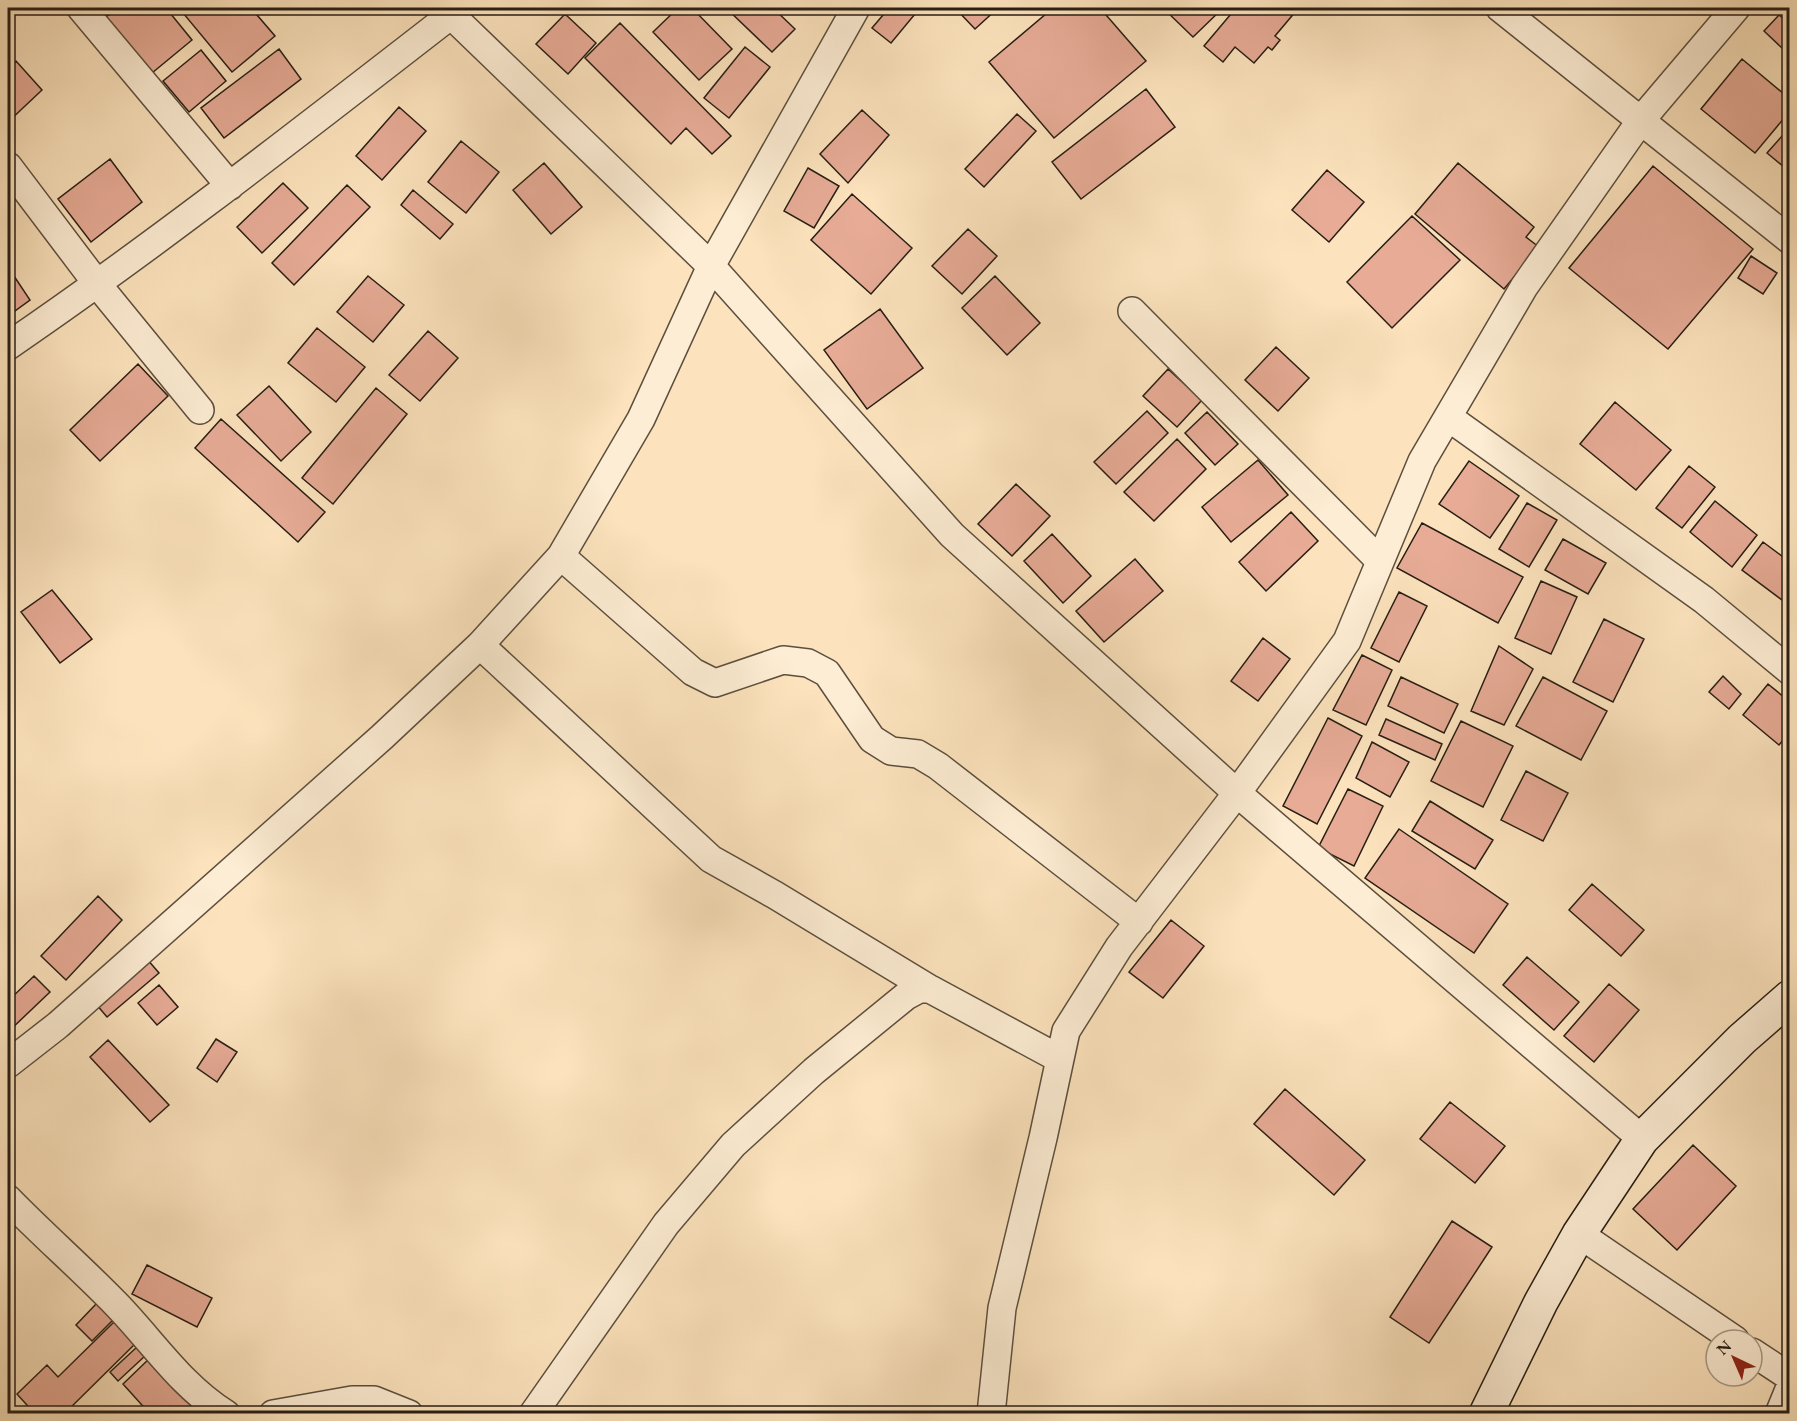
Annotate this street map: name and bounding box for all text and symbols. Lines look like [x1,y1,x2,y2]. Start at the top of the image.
north arrow [1704,1328,1764,1388]
text: N [1712,1335,1736,1360]

